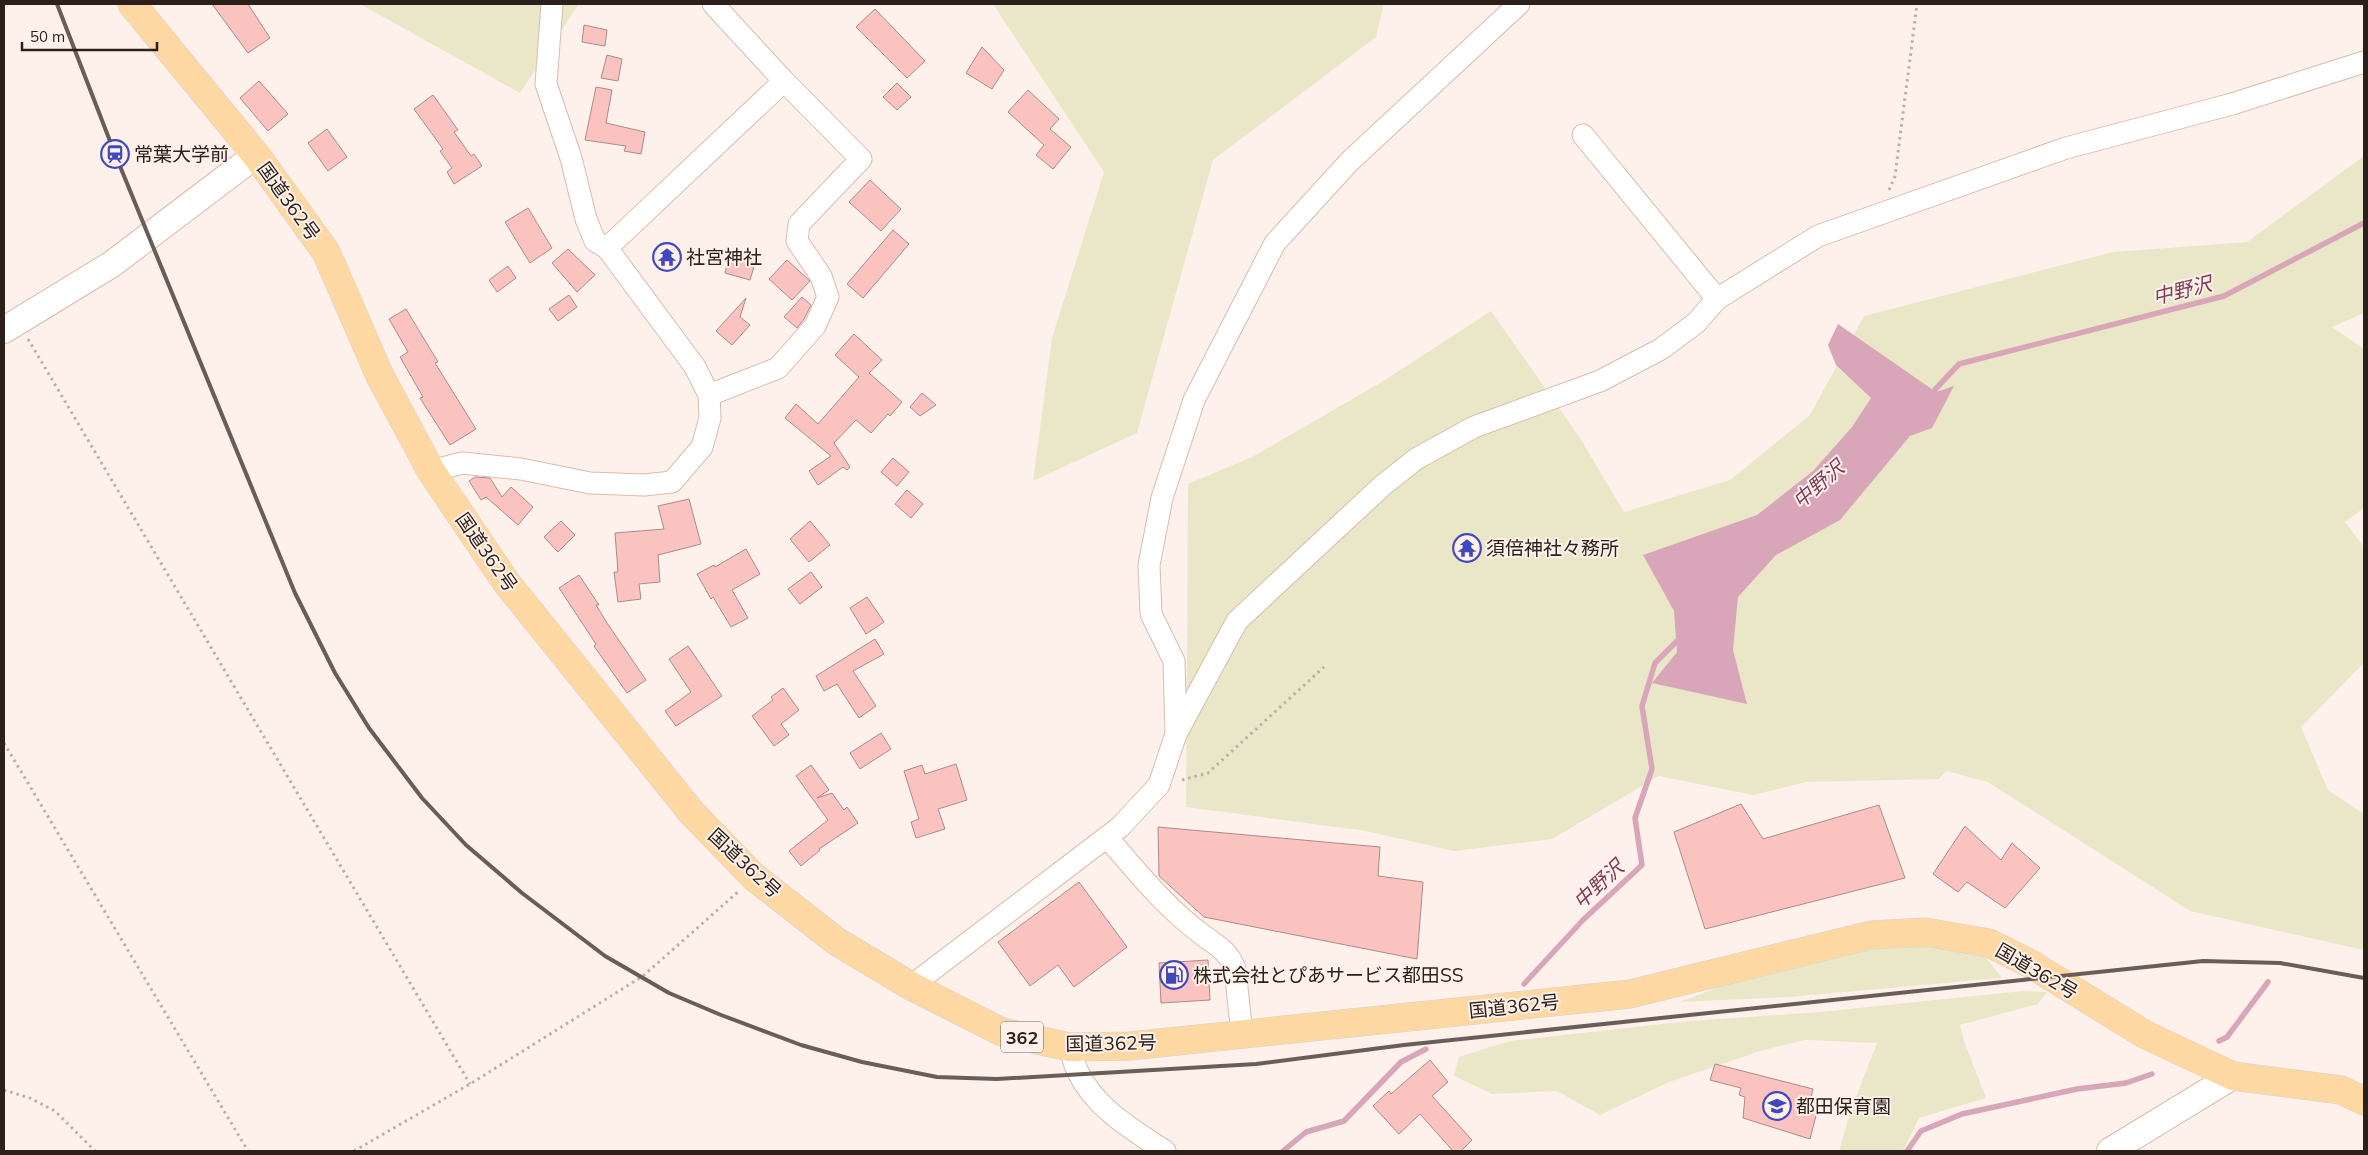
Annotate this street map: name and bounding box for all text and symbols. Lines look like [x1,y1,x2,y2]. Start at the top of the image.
scale bar [22,20,158,52]
text: 50 m [30,27,65,46]
station icon: 常葉大学前 [100,139,130,169]
place label: 常葉大学前 [134,142,229,166]
street label: 国道362号 [252,157,326,245]
temple icon: 社宮神社 [652,242,682,272]
place label: 社宮神社 [686,245,762,269]
water label: 中野沢 [2150,270,2217,309]
water label: 中野沢 [1787,453,1851,513]
street label: 国道362号 [451,508,523,596]
temple icon: 須倍神社々務所 [1452,533,1482,563]
place label: 須倍神社々務所 [1486,536,1619,560]
street label: 国道362号 [703,823,787,903]
water label: 中野沢 [1568,852,1631,914]
street label: 国道362号 [1992,938,2082,1004]
fuel station icon: 株式会社とぴあサービス都田SS [1159,960,1189,990]
place label: 株式会社とぴあサービス都田SS [1193,963,1464,987]
street label: 国道362号 [1467,989,1561,1023]
road number: 362 [1001,1022,1043,1052]
street label: 国道362号 [1065,1030,1157,1056]
school or university icon: 都田保育園 [1762,1091,1792,1121]
place label: 都田保育園 [1796,1094,1891,1118]

